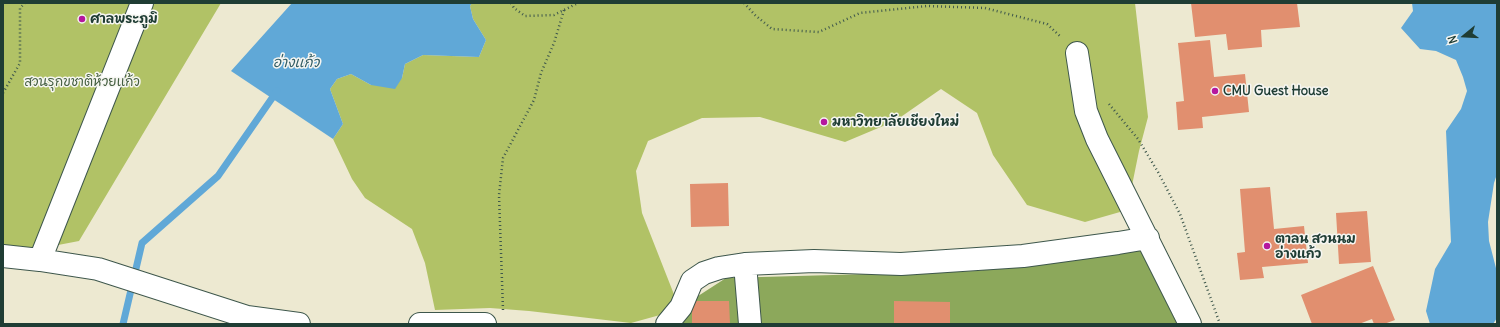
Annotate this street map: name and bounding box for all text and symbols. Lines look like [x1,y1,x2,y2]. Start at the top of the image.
place label: ศาลพระภูมิ [90,11,158,27]
marker: ศาลพระภูมิ [77,14,87,24]
north arrow [1444,16,1484,56]
text: N [1445,34,1460,45]
water label: อ่างแก้ว [273,55,319,71]
park label: สวนรุกขชาติห้วยแก้ว [24,74,140,90]
place label: CMU Guest House [1223,83,1329,99]
marker: CMU Guest House [1210,86,1220,96]
place label: มหาวิทยาลัยเชียงใหม่ [832,114,959,130]
marker: มหาวิทยาลัยเชียงใหม่ [819,117,829,127]
place label: ตาลน สวนนม อ่างแก้ว [1275,231,1356,262]
marker: ตาลน สวนนม อ่างแก้ว [1262,241,1272,251]

